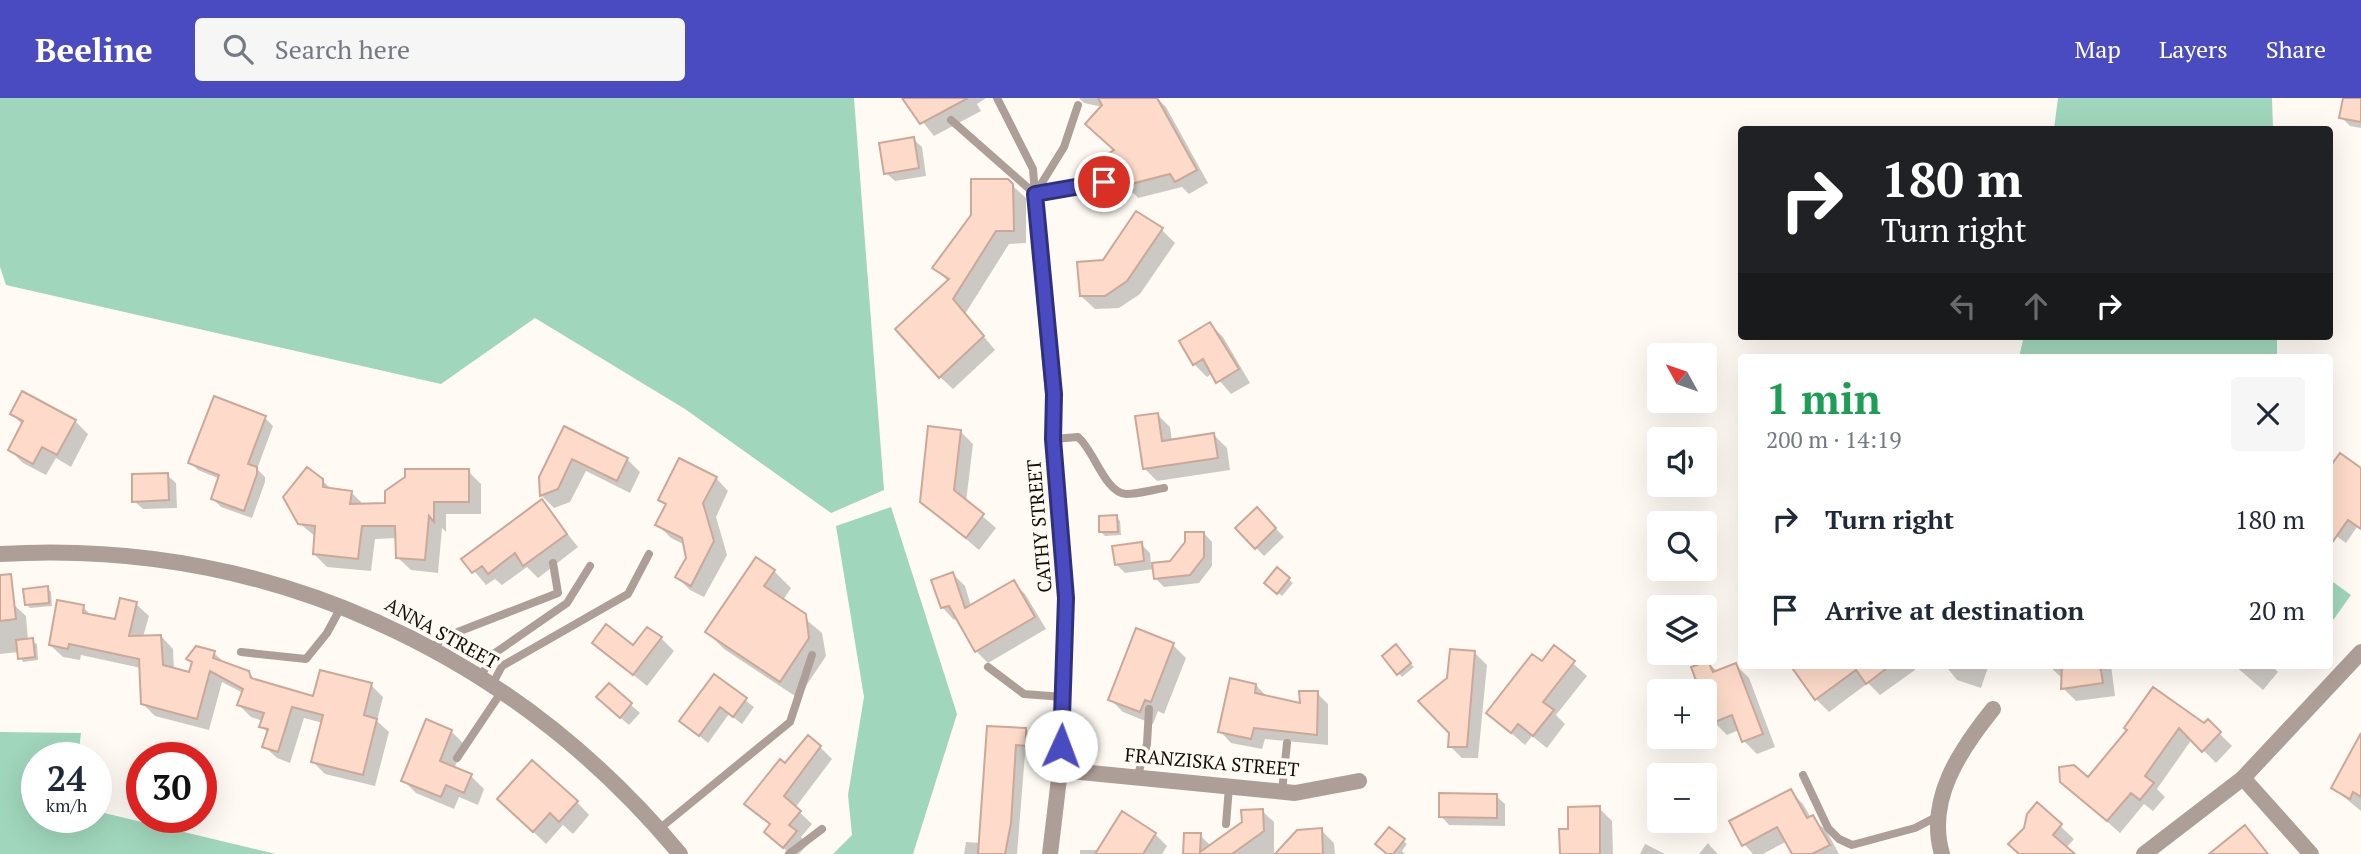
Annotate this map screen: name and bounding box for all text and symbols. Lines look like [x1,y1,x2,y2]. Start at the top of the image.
search box [195,18,685,81]
text: Beeline [35,28,153,71]
icon: search [219,30,257,68]
text: Search here [275,32,410,66]
text: Map [2074,33,2121,65]
text: Layers [2159,33,2228,65]
text: Share [2266,33,2326,65]
text: 180 m [1881,146,2023,211]
pin [1074,152,1134,212]
icon: right [1766,154,1857,245]
icon: arrive [1085,163,1123,201]
text: Turn right [1881,209,2027,251]
icon: left [1944,287,1982,325]
icon: ahead [2017,287,2055,325]
icon: right [2090,287,2128,325]
north arrow [1647,343,1717,413]
map controls [1647,343,1717,833]
text: 1 min [1766,370,1881,426]
button: close [2231,377,2305,451]
text: 200 m · 14:19 [1766,424,1901,455]
button: sound [1647,427,1717,497]
street label: CATHY STREET [1020,458,1057,594]
icon: right [1766,500,1804,538]
text: Turn right [1825,502,1954,536]
text: 180 m [2235,502,2305,536]
button: search [1647,511,1717,581]
street label: ANNA STREET [381,591,504,674]
icon: arrive [1766,591,1804,629]
text: Arrive at destination [1825,593,2084,627]
text: 20 m [2249,593,2305,627]
button: layers [1647,595,1717,665]
button: + [1647,679,1717,749]
position arrow [1024,709,1098,783]
street label: FRANZISKA STREET [1124,741,1300,782]
speed limit sign: 30 [126,742,217,833]
text: 24 [47,755,86,801]
button: − [1647,763,1717,833]
text: km/h [46,793,87,817]

